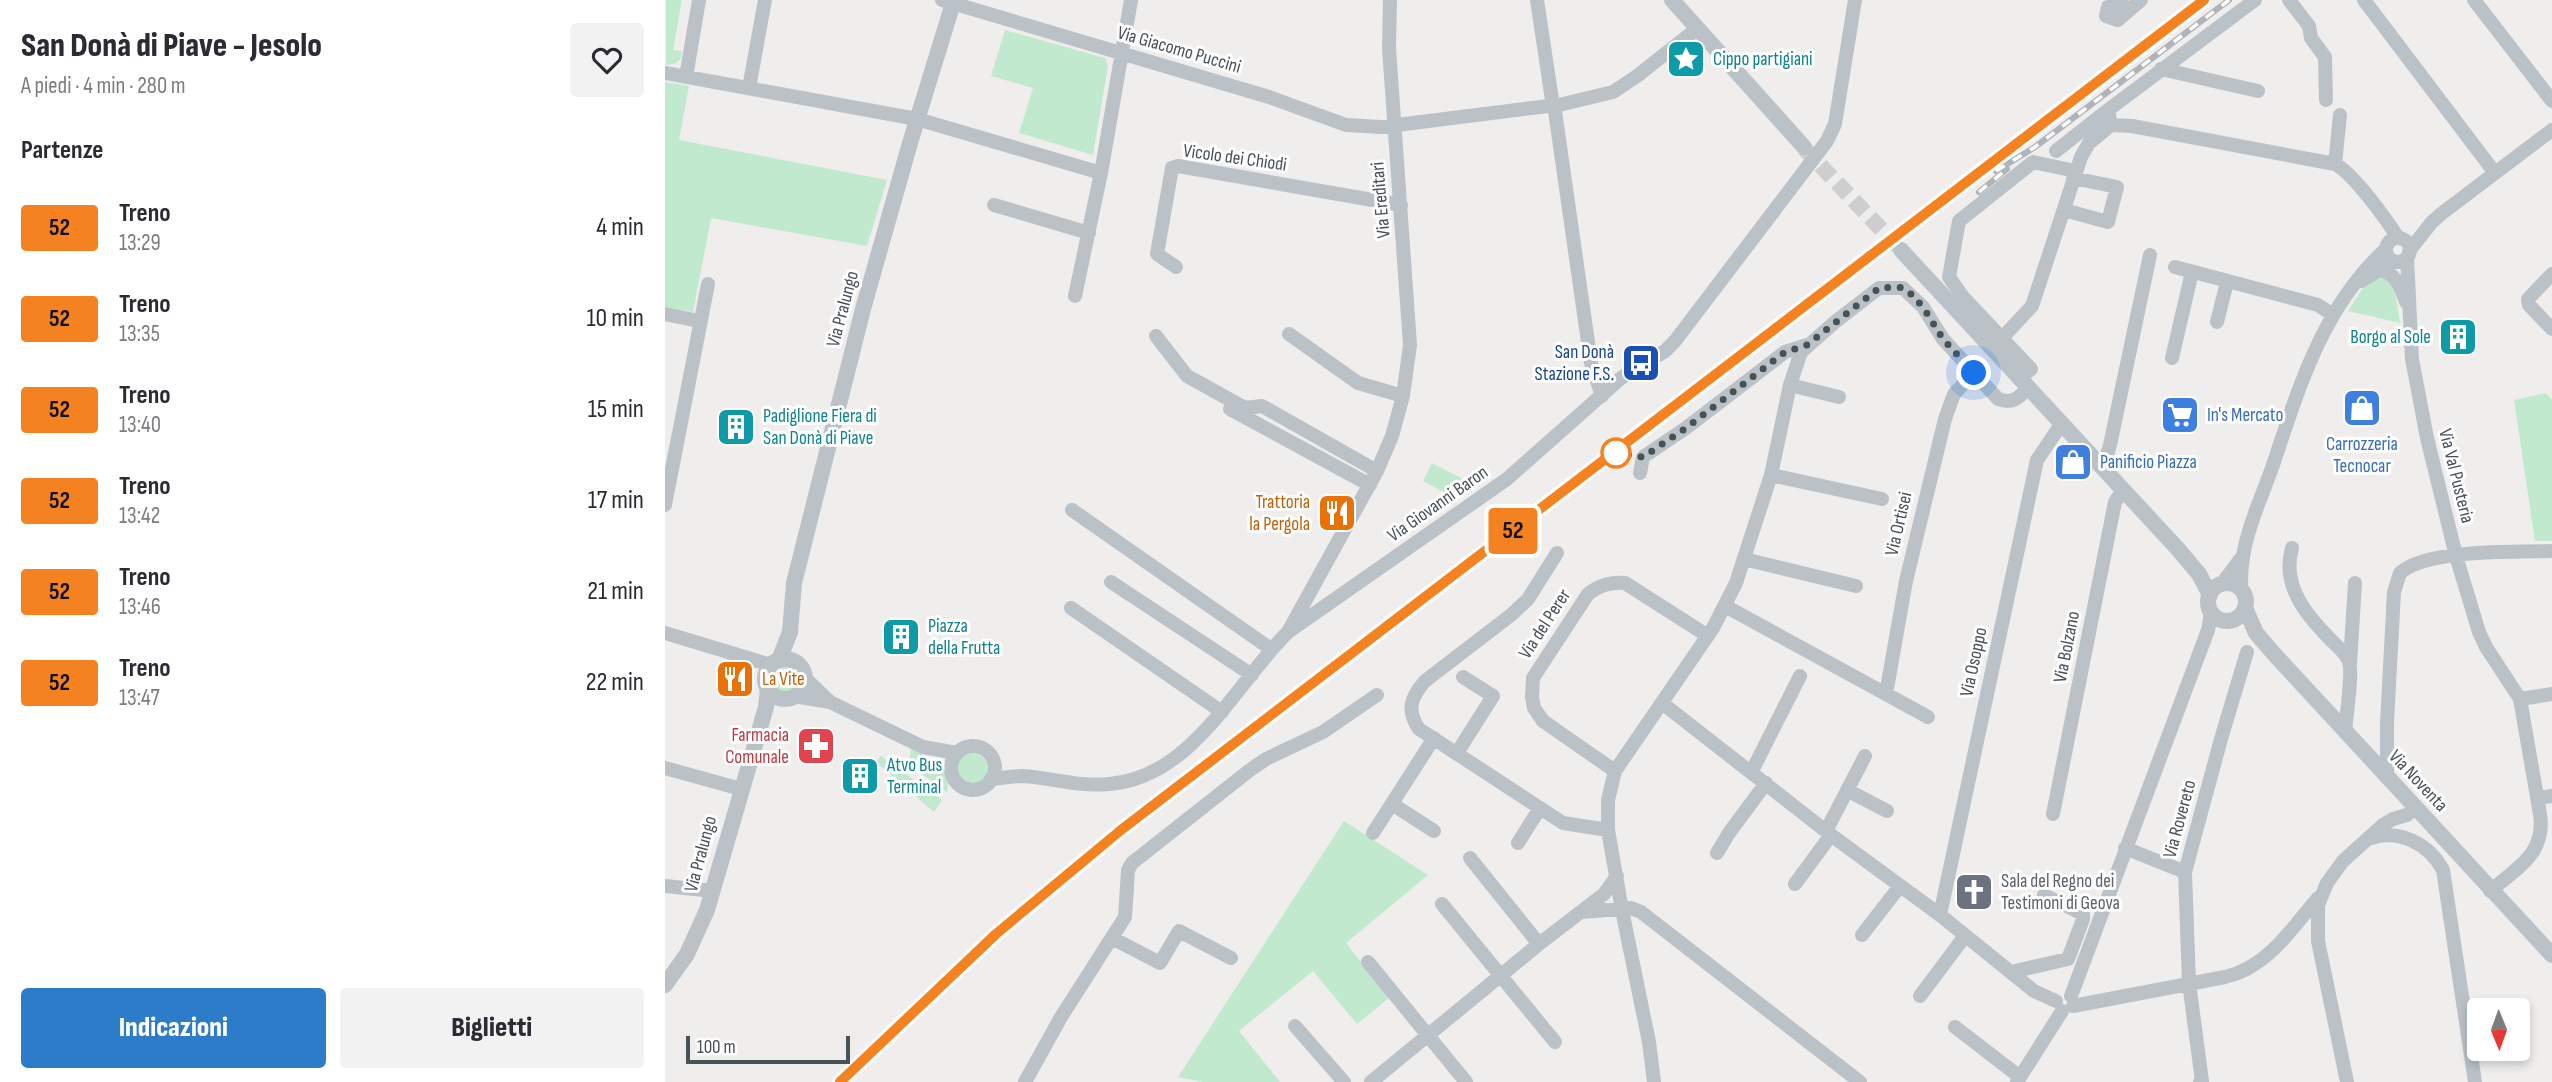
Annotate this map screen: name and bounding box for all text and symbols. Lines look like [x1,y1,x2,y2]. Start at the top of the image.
street label: Via Giacomo Puccini [1115,21,1243,79]
button: heart [570,23,644,97]
text: San Donà di Piave - Jesolo [21,26,322,66]
place icon: Cippo partigiani [1665,38,1707,80]
place label: Cippo partigiani [1713,48,1813,71]
text: A piedi · 4 min · 280 m [21,72,186,100]
text: Partenze [21,135,103,166]
street label: Vicolo dei Chiodi [1182,139,1288,177]
street label: Via Ereditari [1366,161,1396,239]
text: Treno [119,198,171,229]
text: 4 min [596,212,644,243]
text: 52 [49,213,70,242]
text: 13:29 [119,229,161,257]
street label: Via Pralungo [822,268,864,350]
text: Treno [119,289,171,320]
text: 10 min [587,303,644,334]
text: 52 [49,304,70,333]
building icon: Borgo al Sole [2437,316,2479,358]
text: 13:35 [119,320,160,348]
place label: Borgo al Sole [2350,326,2431,349]
place label: San Donà Stazione F.S. [1535,341,1614,386]
bus stop icon: San Donà Stazione F.S. [1620,342,1662,384]
your location [1956,355,1991,390]
text: Treno [119,380,171,411]
shop icon: Carrozzeria Tecnocar [2341,387,2383,429]
text: 15 min [588,394,644,425]
supermarket icon: In's Mercato [2159,394,2201,436]
text: 52 [49,395,70,424]
place label: In's Mercato [2207,404,2283,427]
place label: Padiglione Fiera di San Donà di Piave [763,405,877,450]
building icon: Padiglione Fiera di San Donà di Piave [715,406,757,448]
text: 13:40 [119,411,161,439]
street label: Via Val Pusteria [2433,426,2479,526]
place label: Carrozzeria Tecnocar [2326,433,2398,478]
unlabelled marker [1601,438,1631,468]
shop icon: Panificio Piazza [2052,441,2094,483]
place label: Panificio Piazza [2100,451,2197,474]
street label: Via Giovanni Baron [1383,461,1493,547]
text: Treno [119,471,171,502]
text: 17 min [588,485,644,516]
text: 52 [49,486,70,515]
street label: Via Ortisei [1881,490,1917,558]
place label: Trattoria la Pergola [1249,491,1310,536]
restaurant icon: Trattoria la Pergola [1316,492,1358,534]
text: 13:42 [119,502,160,530]
line badge: 52 [1481,508,1545,554]
text: 52 [1502,516,1524,545]
text: Treno [119,562,171,593]
text: 21 min [587,576,644,607]
text: 52 [49,577,70,606]
street label: Via del Perer [1514,584,1576,663]
text: 13:46 [119,593,161,621]
street label: Via Bolzano [2049,609,2085,685]
place label: Piazza della Frutta [928,615,1000,660]
building icon: Piazza della Frutta [880,616,922,658]
street label: Via Osoppo [1955,625,1993,699]
text: Treno [119,653,171,684]
restaurant icon: La Vite [714,658,756,700]
text: 22 min [586,667,644,698]
text: 52 [49,668,70,697]
place label: La Vite [762,668,805,691]
text: 13:47 [119,684,160,712]
place label: Farmacia Comunale [725,724,789,769]
pharmacy icon: Farmacia Comunale [795,725,837,767]
street label: Via Noventa [2384,745,2452,817]
place label: Atvo Bus Terminal [886,754,943,799]
building icon: Atvo Bus Terminal [839,755,881,797]
street label: Via Rovereto [2159,777,2201,861]
street label: Via Pralungo [680,813,722,895]
place label: Sala del Regno dei Testimoni di Geova [2001,870,2120,915]
church icon: Sala del Regno dei Testimoni di Geova [1953,871,1995,913]
button: Indicazioni [21,988,326,1068]
button: Biglietti [340,988,644,1068]
north arrow [2467,998,2531,1060]
map controls [2467,998,2530,1061]
scale bar [686,1033,851,1065]
text: 100 m [697,1036,736,1059]

